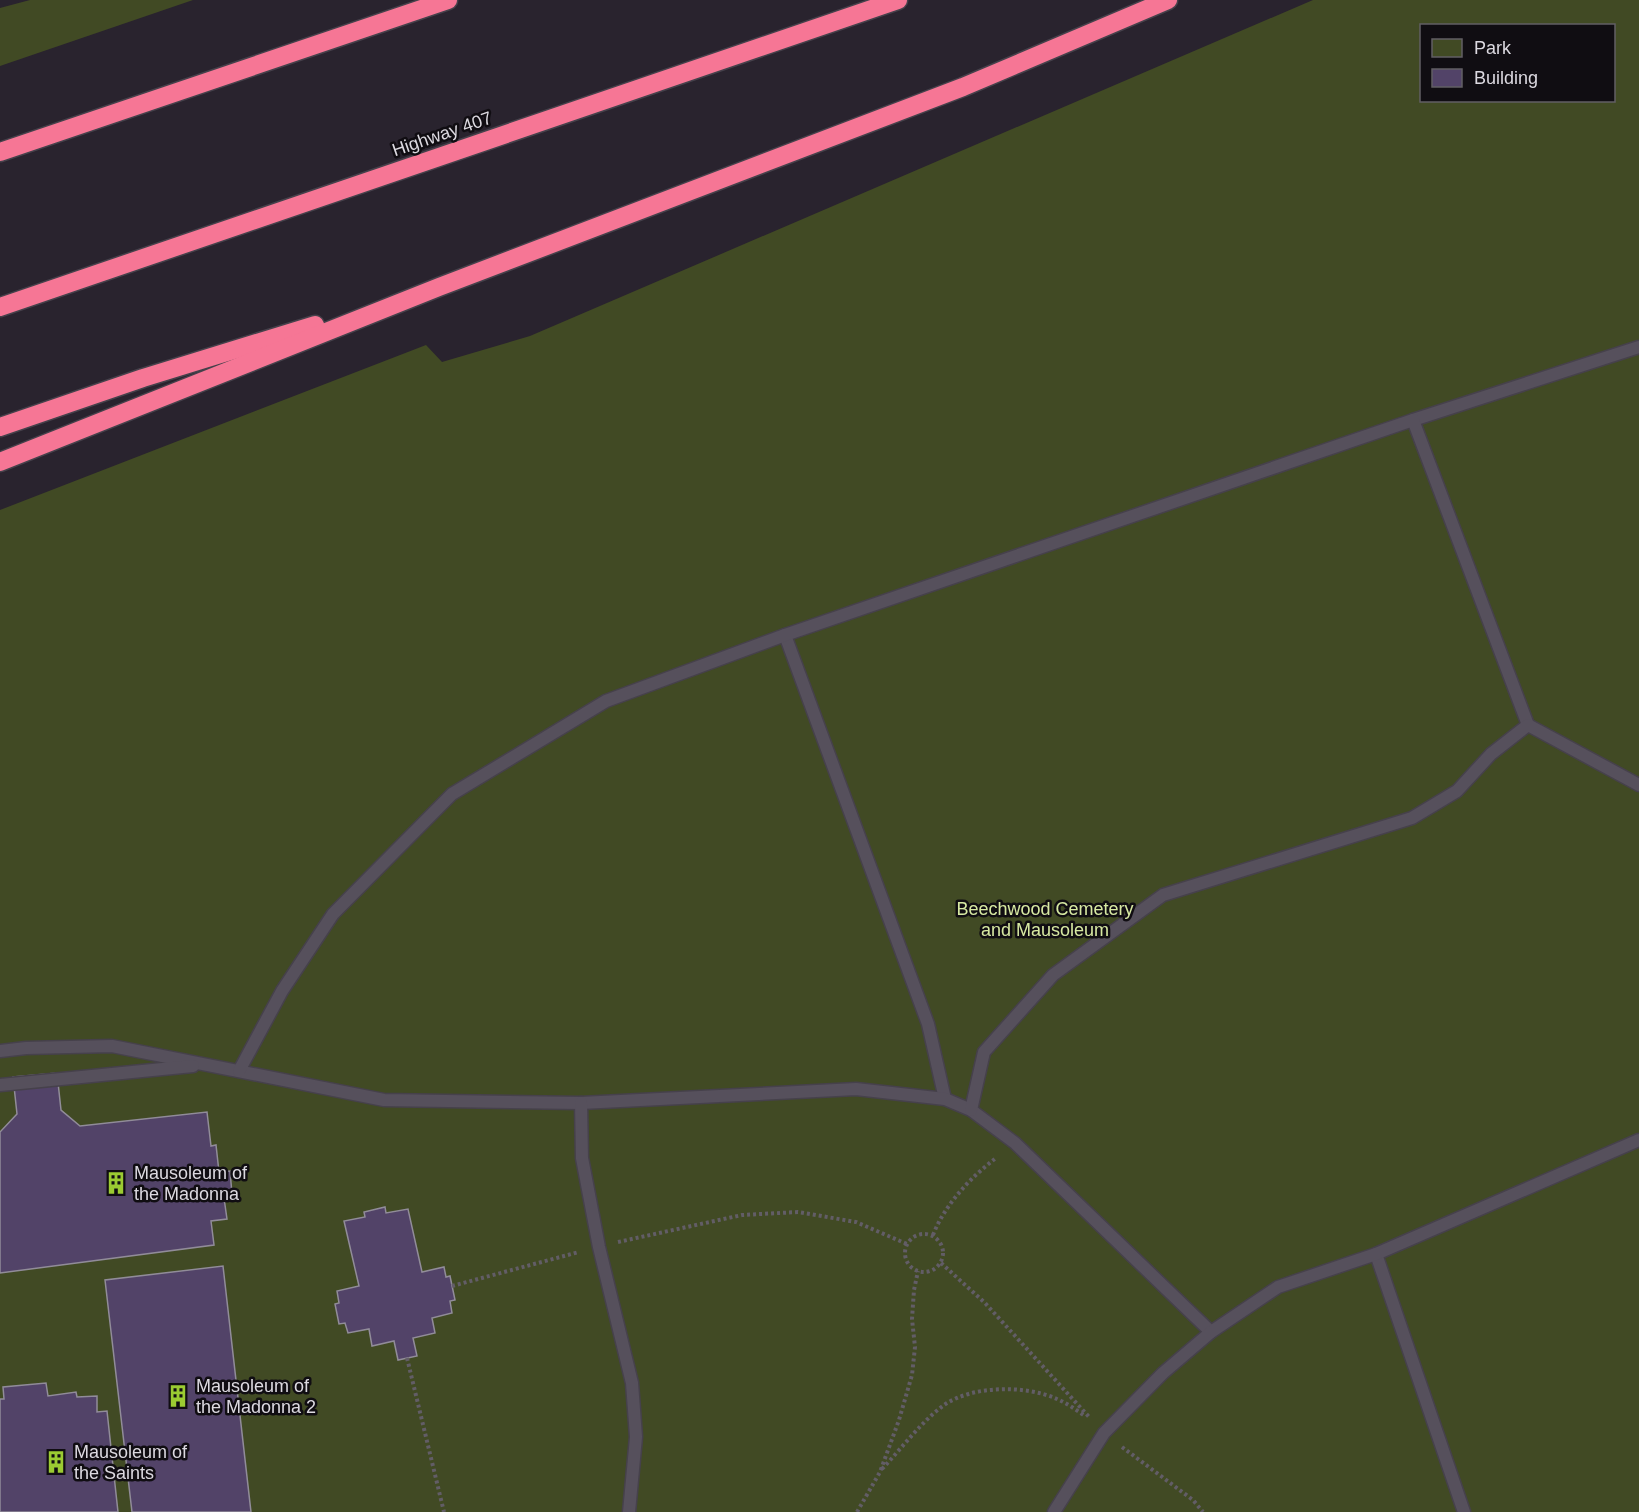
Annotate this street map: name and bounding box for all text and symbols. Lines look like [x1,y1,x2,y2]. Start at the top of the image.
legend [1420,24,1615,102]
text: Park [1474,38,1512,58]
text: Building [1474,68,1538,88]
street label: Highway 407 [390,108,494,160]
park label: Beechwood Cemetery and Mausoleum [956,899,1134,940]
place label: Mausoleum of the Madonna [134,1163,248,1204]
building icon: Mausoleum of the Madonna [103,1170,129,1196]
place label: Mausoleum of the Madonna 2 [196,1376,316,1417]
building icon: Mausoleum of the Madonna 2 [165,1383,191,1409]
place label: Mausoleum of the Saints [74,1442,188,1483]
building icon: Mausoleum of the Saints [43,1449,69,1475]

